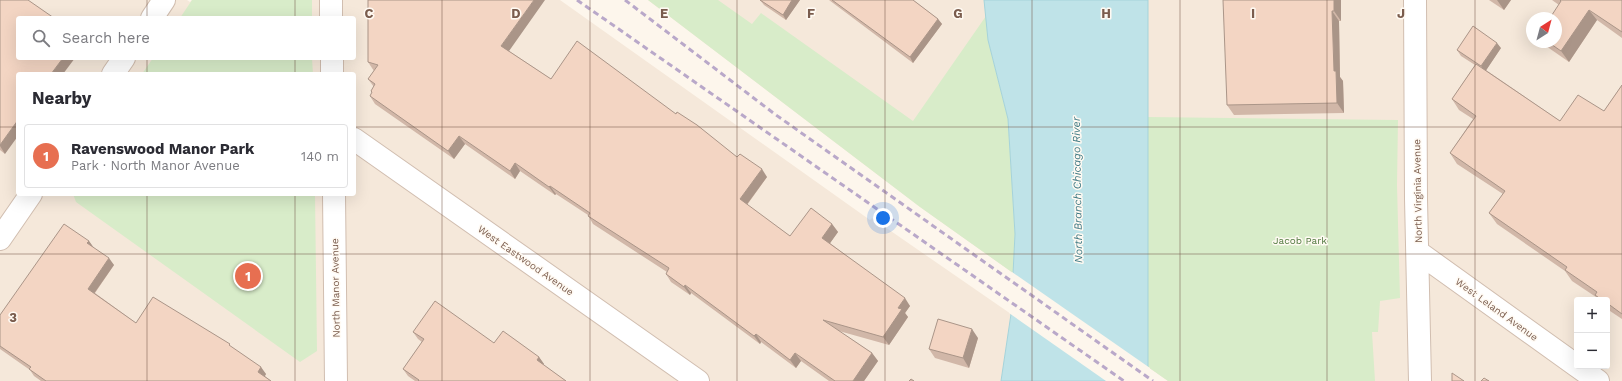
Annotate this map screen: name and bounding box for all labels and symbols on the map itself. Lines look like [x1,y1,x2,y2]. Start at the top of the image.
text: C [365,6,374,21]
text: D [511,6,521,21]
text: E [660,6,668,21]
text: F [807,6,815,21]
text: G [953,6,963,21]
text: H [1101,6,1111,21]
text: I [1251,6,1255,21]
text: J [1397,6,1405,21]
north arrow [1526,12,1562,48]
water label: North Branch Chicago River [1070,116,1085,263]
street label: North Virginia Avenue [1411,139,1424,243]
your location [873,208,893,228]
street label: West Eastwood Avenue [476,223,576,298]
park label: Jacob Park [1273,235,1327,246]
street label: North Manor Avenue [329,238,342,338]
pin: 1 [235,261,261,291]
street label: West Leland Avenue [1453,276,1540,343]
text: 3 [9,310,17,325]

